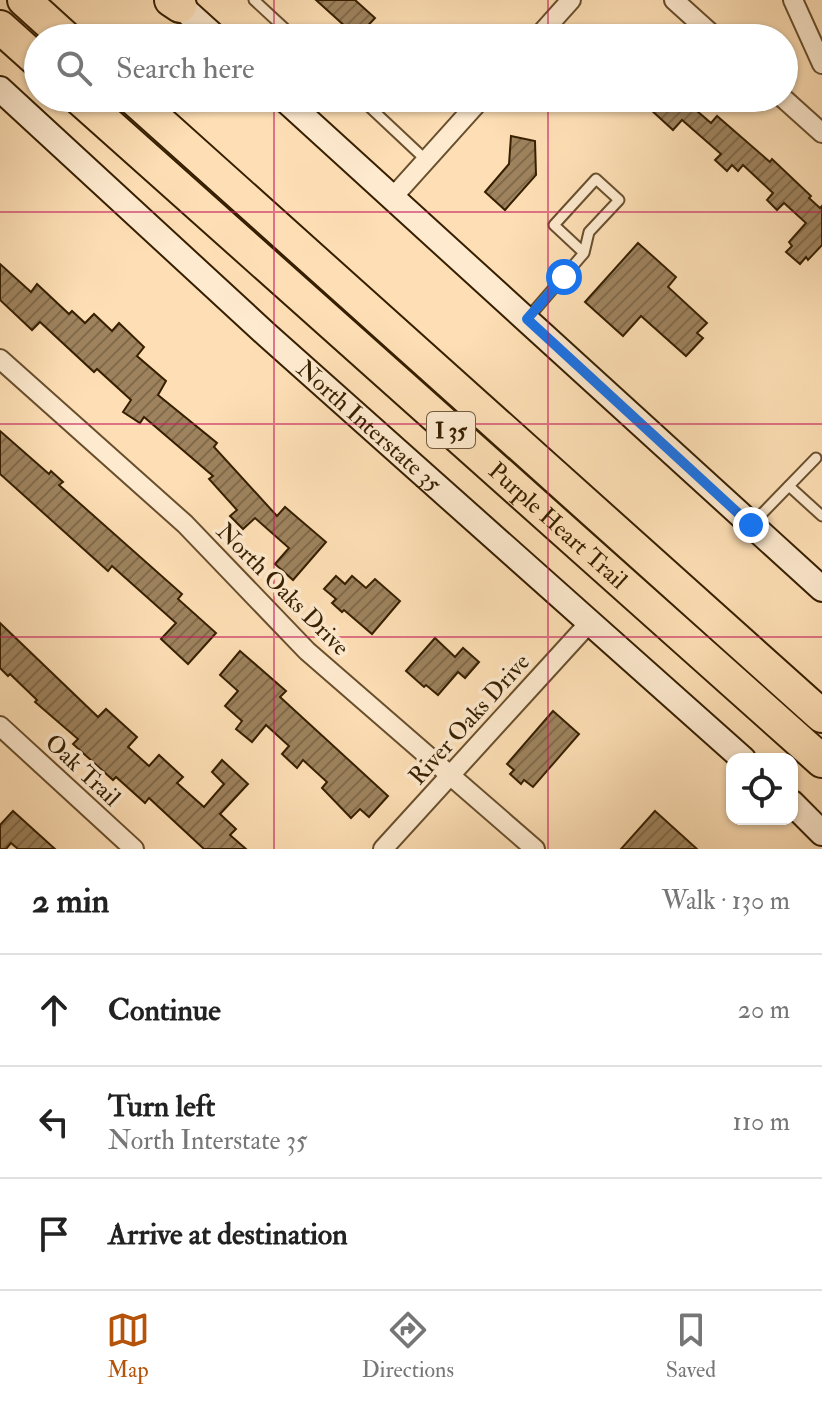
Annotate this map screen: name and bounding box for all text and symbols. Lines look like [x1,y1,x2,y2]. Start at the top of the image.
search box [24,24,798,112]
icon: search [52,46,96,90]
text: Search here [116,50,255,87]
route start [546,259,582,295]
street label: North Interstate 35 [290,354,448,500]
road number: I 35 [427,412,475,448]
street label: Purple Heart Trail [482,456,634,596]
route end [733,507,769,543]
street label: North Oaks Drive [210,516,356,662]
street label: River Oaks Drive [402,647,537,792]
street label: Oak Trail [38,727,127,813]
map controls [726,753,798,825]
button: locate [726,753,798,825]
text: 2 min [32,880,109,923]
text: Walk · 130 m [662,885,790,917]
icon: ahead [32,988,76,1032]
text: Continue [108,992,221,1029]
text: 20 m [738,994,790,1026]
text: Turn left [108,1088,215,1125]
icon: left [32,1100,76,1144]
text: 110 m [733,1106,790,1138]
text: North Interstate 35 [108,1125,307,1157]
icon: arrive [32,1212,76,1256]
text: Arrive at destination [108,1216,348,1253]
tab: Map [106,1308,150,1384]
tab: Directions [362,1308,454,1384]
tab: Saved [666,1308,716,1384]

